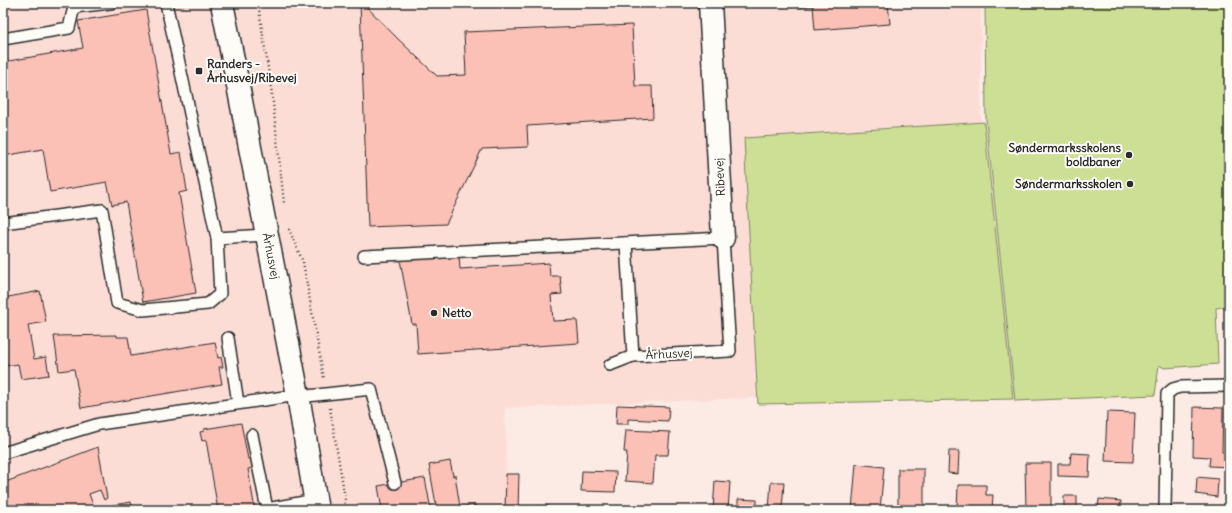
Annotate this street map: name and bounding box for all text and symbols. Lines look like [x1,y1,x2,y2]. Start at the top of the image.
place label: Randers - Århusvej/Ribevej [207,56,297,85]
marker: Randers - Århusvej/Ribevej [194,66,204,76]
place label: Søndermarksskolens boldbaner [1009,140,1122,169]
marker: Søndermarksskolens boldbaner [1124,150,1134,160]
street label: Ribevej [711,157,728,197]
place label: Søndermarksskolen [1015,176,1122,191]
marker: Søndermarksskolen [1125,179,1135,189]
street label: Århusvej [260,231,283,280]
place label: Netto [442,305,472,320]
marker: Netto [429,308,439,318]
street label: Århusvej [645,345,693,362]

